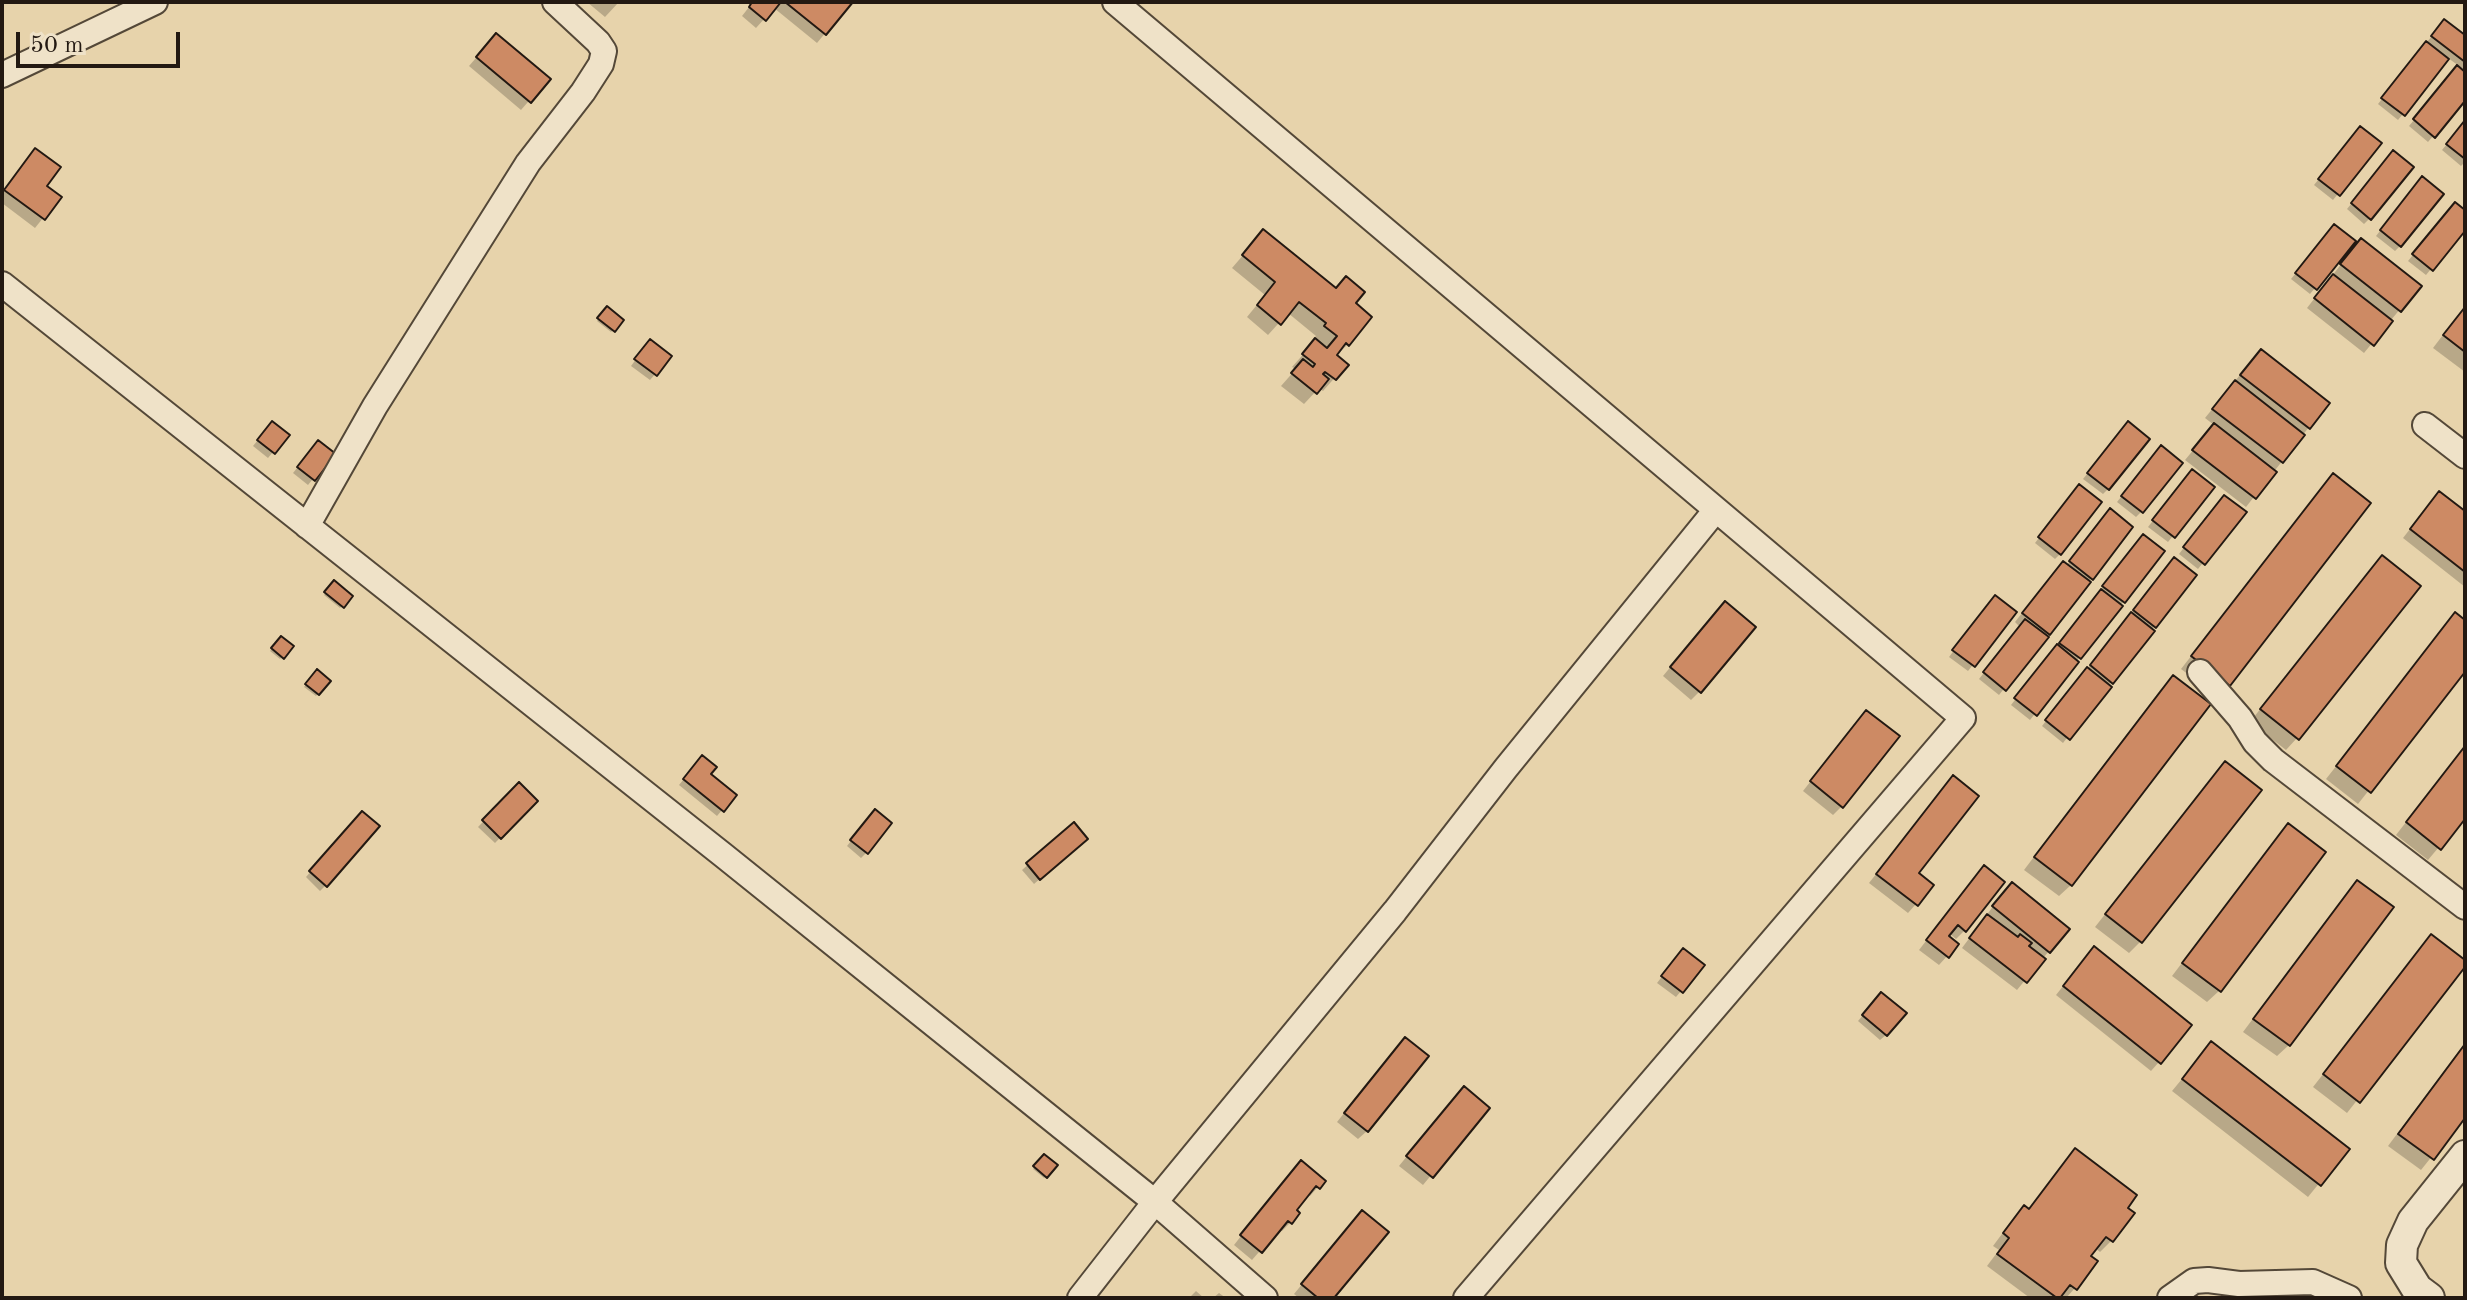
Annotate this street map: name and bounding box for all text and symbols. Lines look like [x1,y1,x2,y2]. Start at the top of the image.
scale bar [20,16,184,66]
text: 50 m [30,34,84,58]

